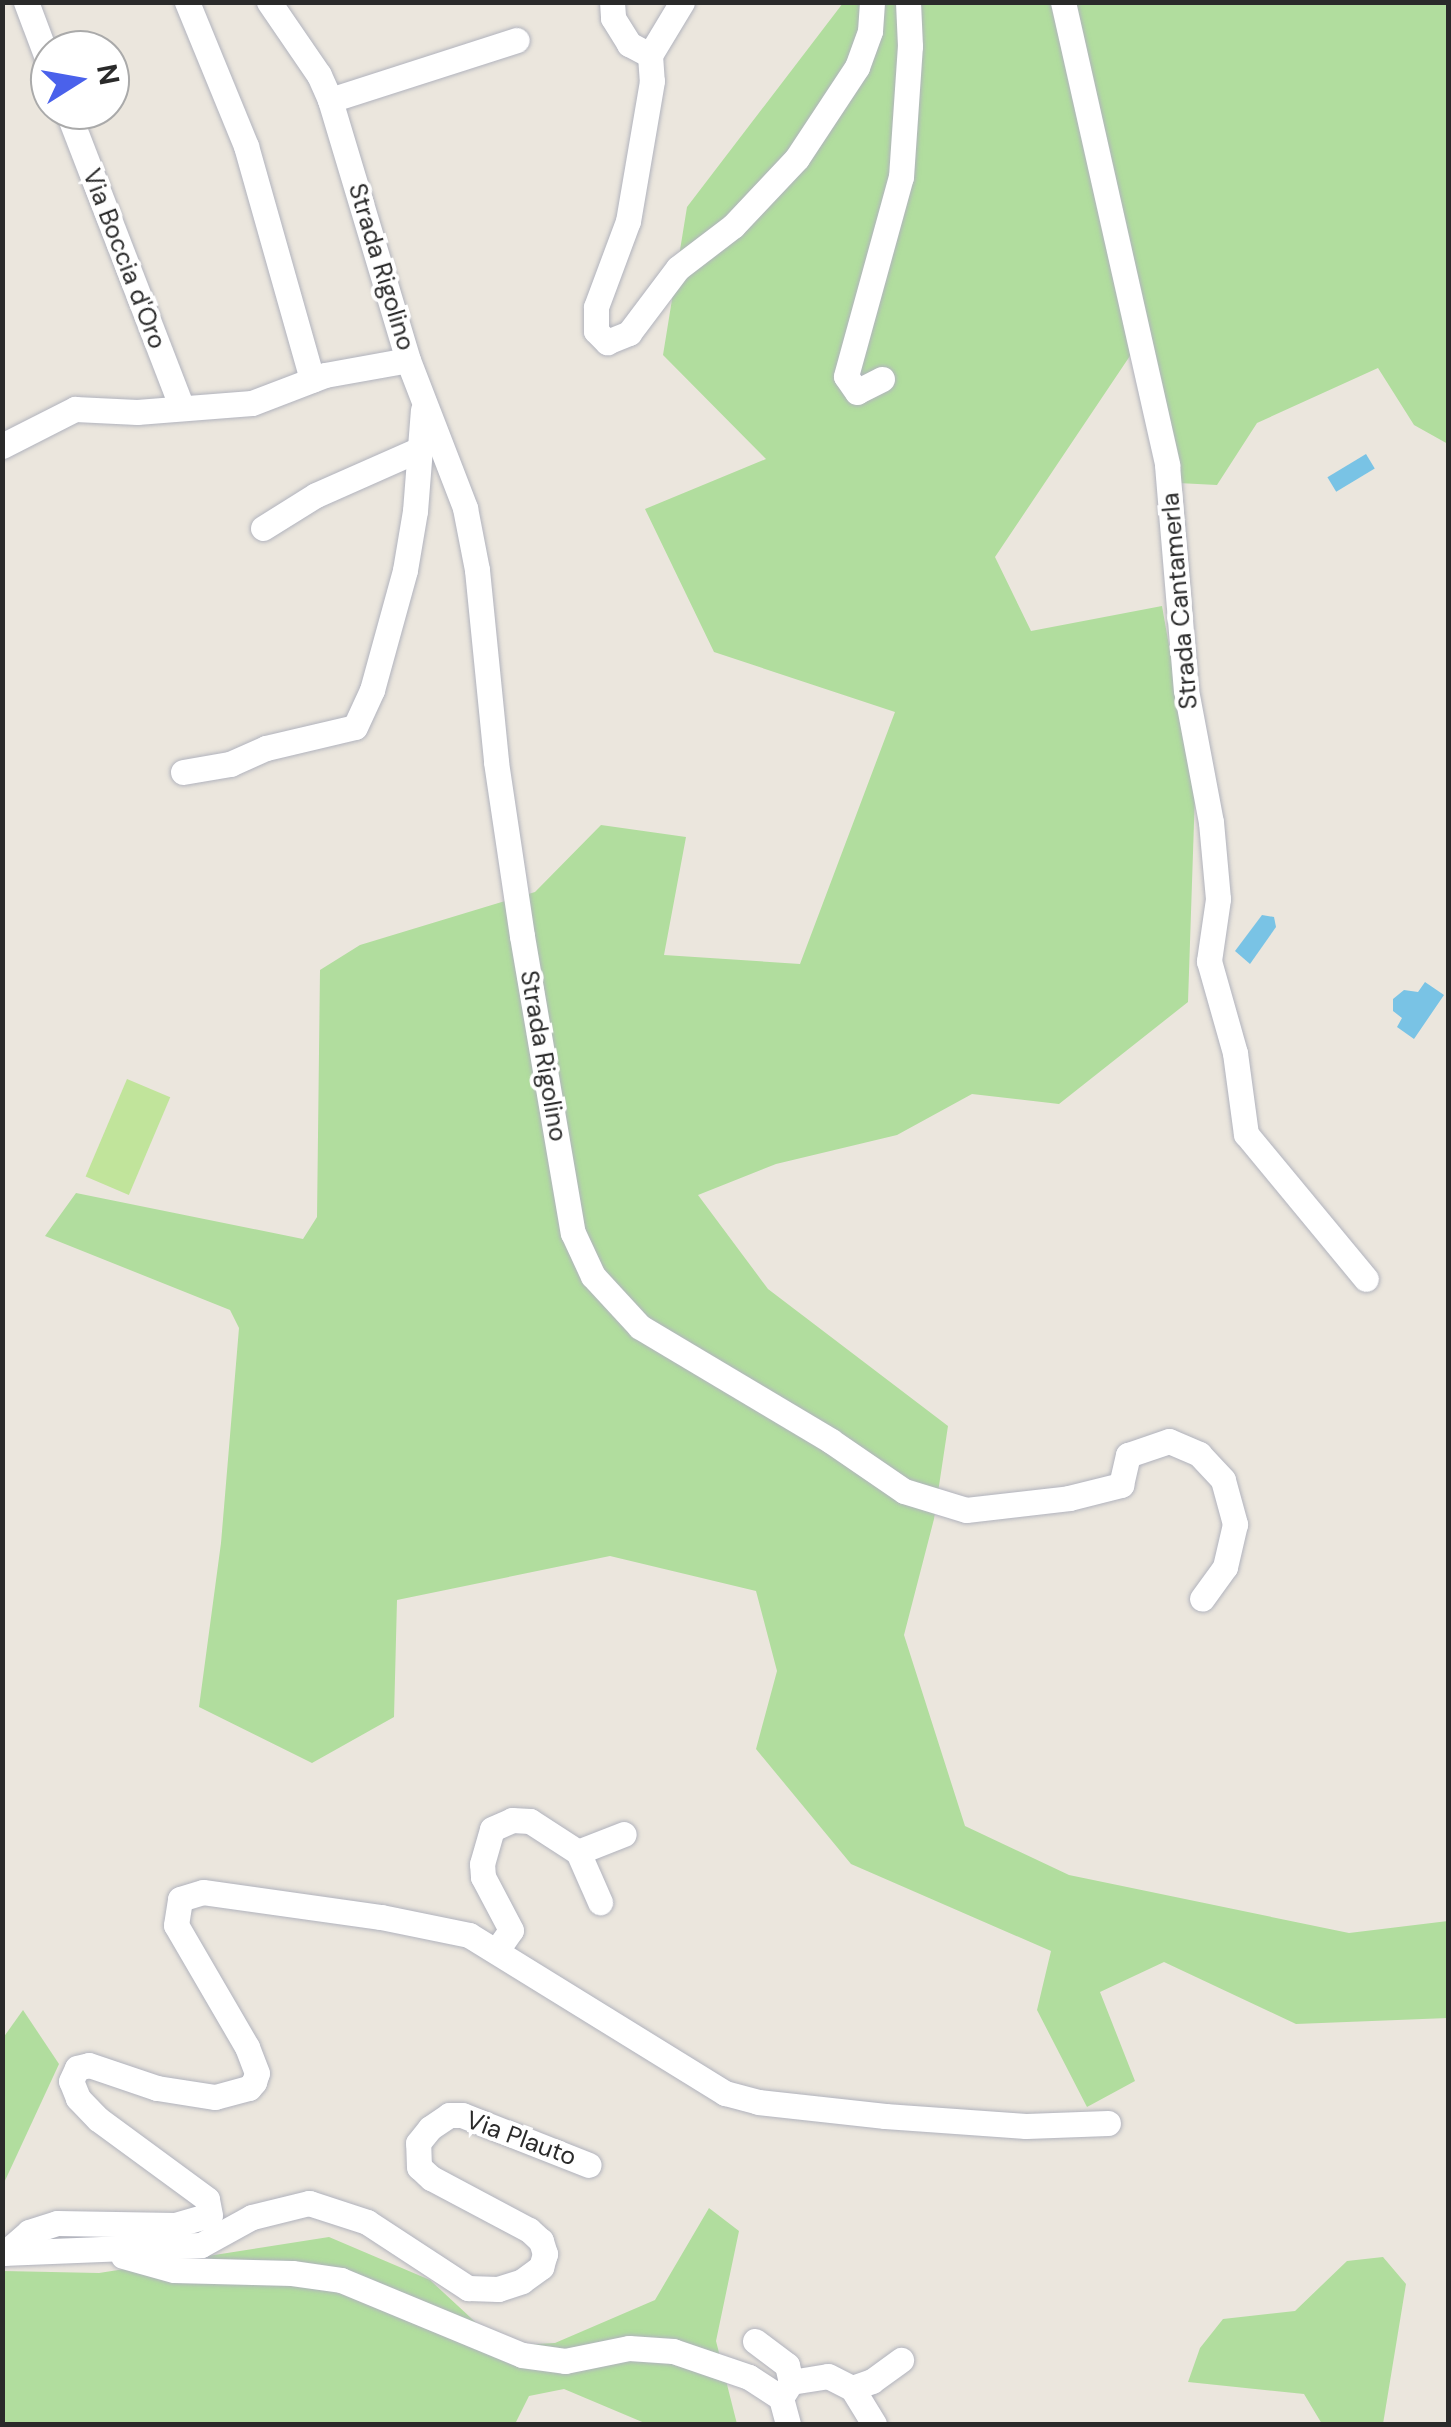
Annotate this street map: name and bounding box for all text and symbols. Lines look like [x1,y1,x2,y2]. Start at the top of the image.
north arrow [30,30,130,130]
text: N [88,61,128,88]
street label: Via Boccia d'Oro [76,165,172,353]
street label: Strada Rigolino [341,180,421,354]
street label: Strada Cantamerla [1156,491,1204,711]
street label: Strada Rigolino [513,968,573,1144]
street label: Via Plauto [462,2105,580,2173]

